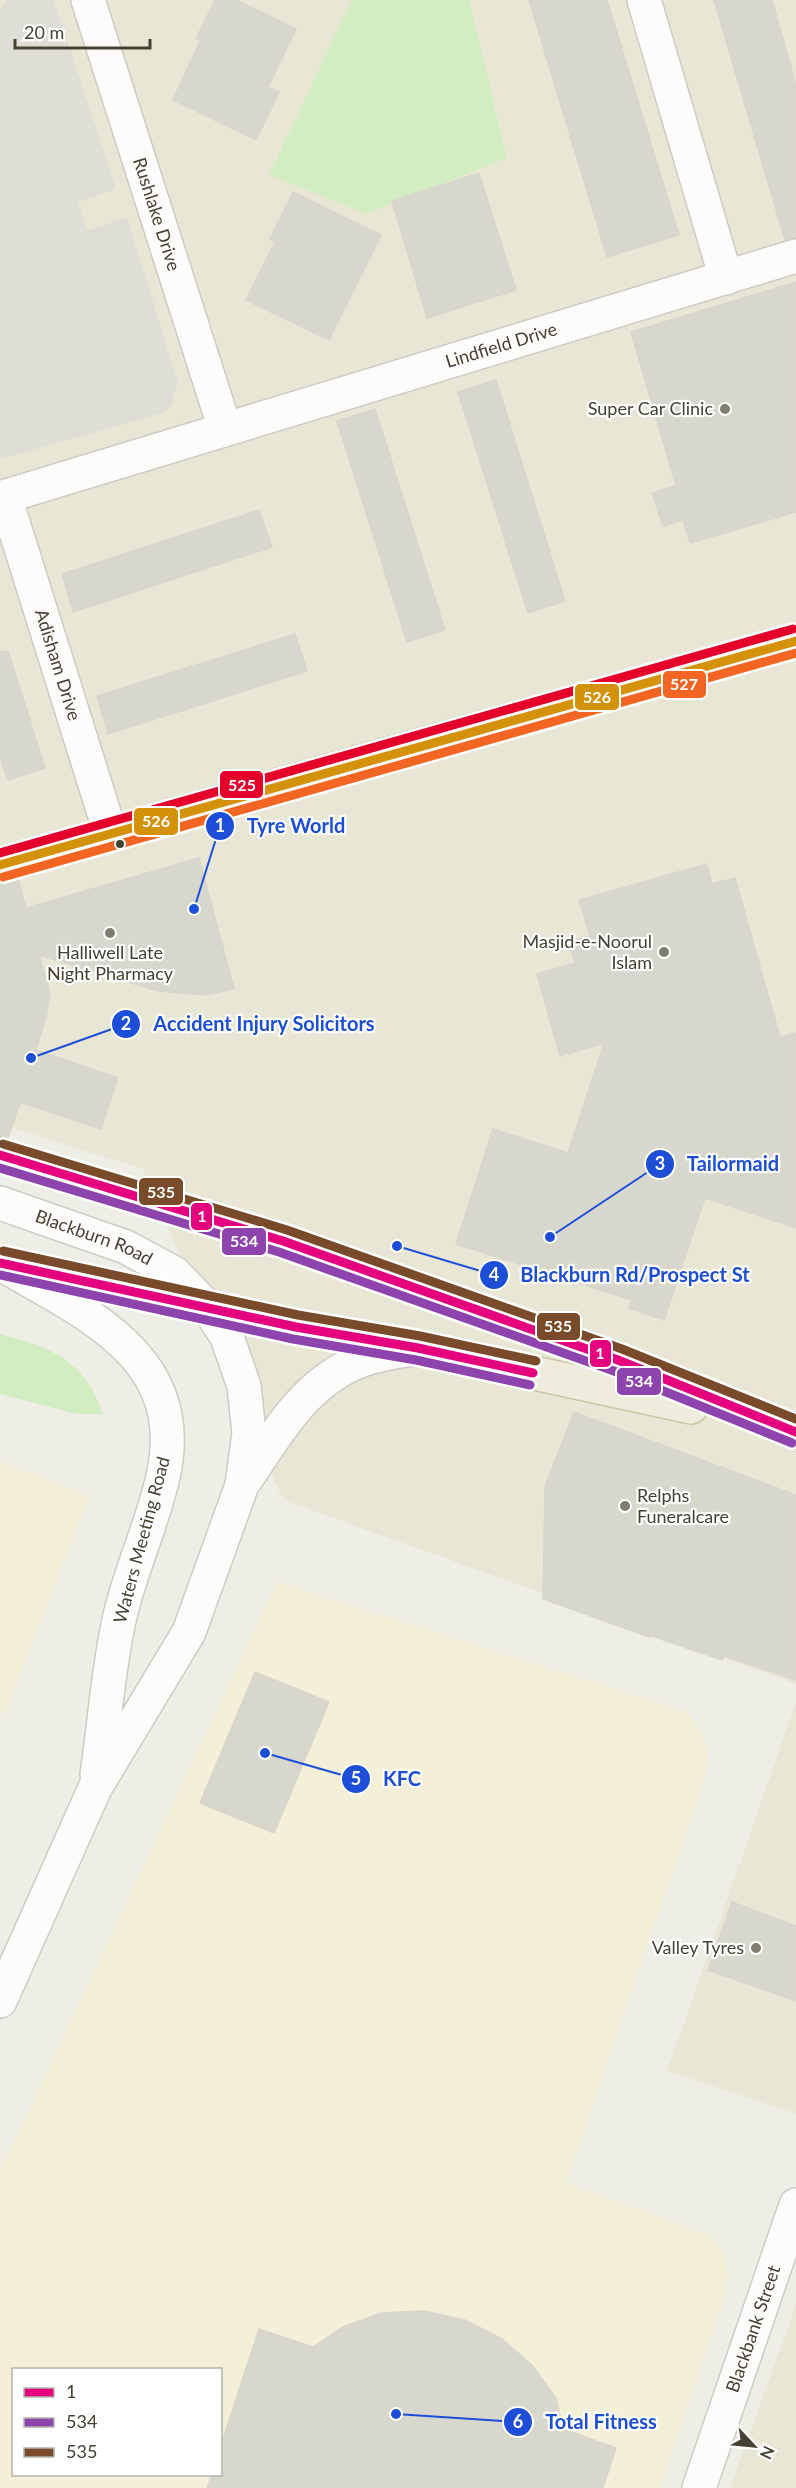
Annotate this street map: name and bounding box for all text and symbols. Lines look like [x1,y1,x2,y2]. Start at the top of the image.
scale bar [15,12,150,50]
text: 20 m [24,21,64,43]
street label: Rushlake Drive [129,155,186,273]
street label: Lindfield Drive [443,317,559,372]
place label: Super Car Clinic [588,397,713,419]
marker: Super Car Clinic [718,402,732,416]
street label: Adisham Drive [31,606,86,723]
line badge: 527 [662,670,707,699]
text: 527 [670,674,698,693]
line badge: 526 [574,683,620,711]
text: 526 [583,687,611,706]
line badge: 525 [219,770,264,799]
text: 525 [228,775,256,794]
line badge: 526 [133,807,179,836]
callout: Tyre World [205,807,357,845]
text: 526 [142,811,170,830]
text: Tyre World [247,813,345,837]
text: 1 [215,814,225,836]
unlabelled marker [114,838,126,850]
marker: Halliwell Late Night Pharmacy [103,926,117,940]
place label: Masjid-e-Noorul Islam [523,930,652,973]
place label: Halliwell Late Night Pharmacy [47,941,174,984]
marker: Masjid-e-Noorul Islam [657,945,671,959]
callout: Accident Injury Solicitors [111,1005,387,1043]
text: Accident Injury Solicitors [152,1011,375,1035]
text: 2 [121,1012,131,1034]
callout: Tailormaid [645,1145,791,1183]
text: Tailormaid [687,1151,779,1175]
text: 3 [655,1152,665,1174]
line badge: 535 [138,1177,184,1206]
text: 535 [147,1182,175,1201]
line badge: 1 [190,1202,213,1231]
street label: Blackburn Road [33,1204,157,1269]
text: 1 [197,1206,207,1225]
line badge: 534 [221,1227,267,1256]
text: 534 [230,1231,258,1250]
callout: Blackburn Rd/Prospect St [479,1256,762,1294]
text: Blackburn Rd/Prospect St [520,1262,750,1286]
text: 4 [489,1263,499,1285]
line badge: 535 [536,1312,581,1341]
text: 535 [544,1316,572,1335]
line badge: 1 [589,1339,612,1368]
text: 1 [595,1343,605,1362]
line badge: 534 [616,1367,662,1396]
text: 534 [625,1371,653,1390]
street label: Waters Meeting Road [108,1454,174,1625]
place label: Relphs Funeralcare [637,1484,729,1527]
marker: Relphs Funeralcare [618,1499,632,1513]
callout: KFC [341,1760,433,1798]
text: KFC [383,1766,421,1790]
text: 5 [351,1767,361,1789]
place label: Valley Tyres [652,1936,744,1958]
marker: Valley Tyres [749,1941,763,1955]
street label: Blackbank Street [721,2262,785,2395]
legend [12,2368,222,2476]
text: 1 [66,2380,76,2402]
callout: Total Fitness [503,2403,669,2441]
text: Total Fitness [545,2409,657,2433]
text: 534 [66,2410,97,2432]
text: 6 [513,2410,523,2432]
north arrow [724,2416,784,2476]
text: 535 [66,2440,97,2462]
text: N [757,2443,779,2462]

